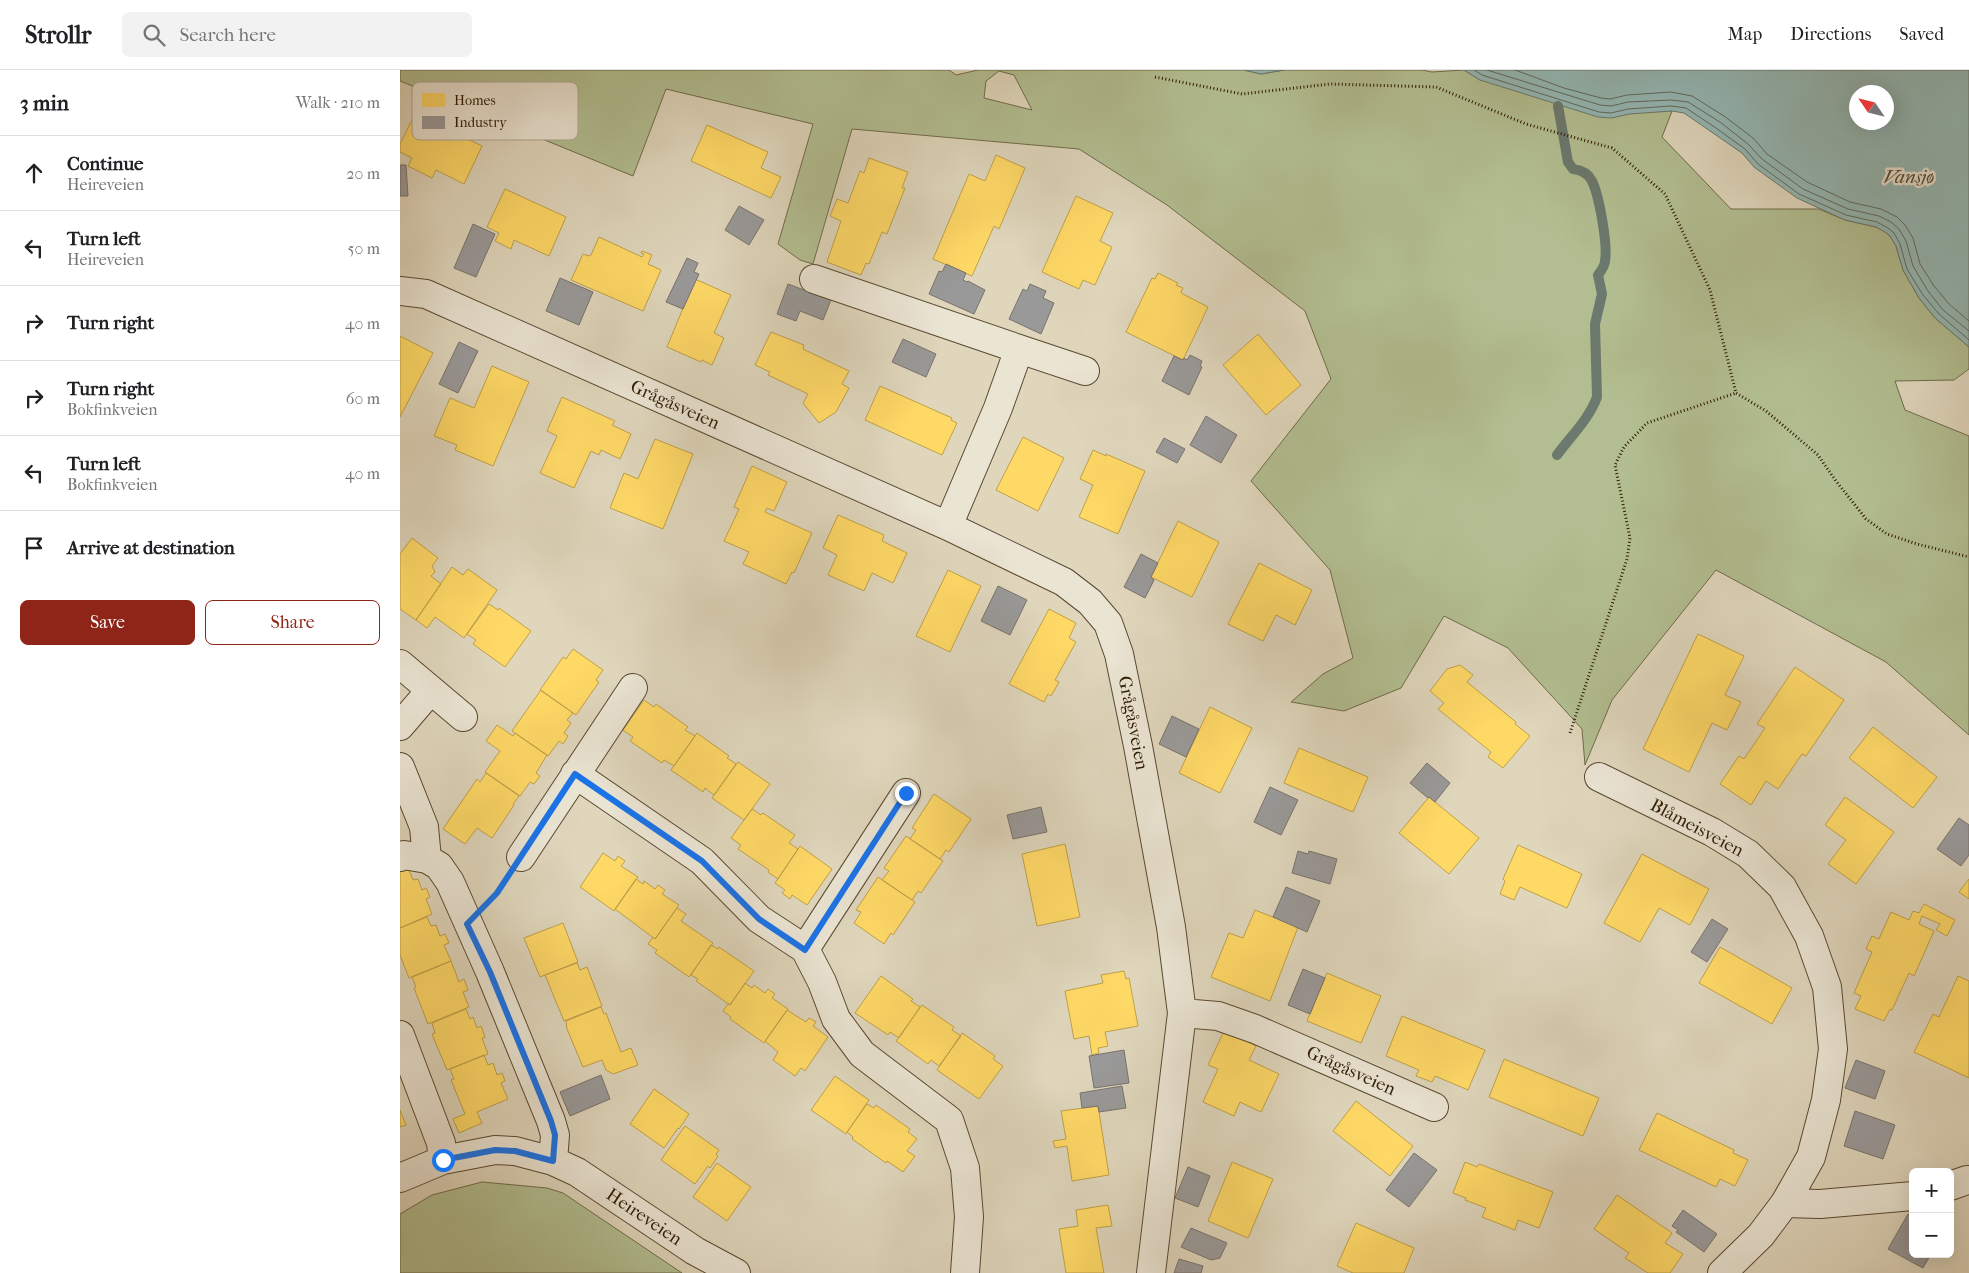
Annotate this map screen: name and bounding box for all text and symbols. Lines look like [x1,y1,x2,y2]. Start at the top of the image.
search box [122,12,472,57]
text: Strollr [25,21,92,49]
icon: search [140,21,168,49]
text: Search here [180,24,276,46]
text: Map [1728,24,1762,45]
text: Directions [1790,24,1871,45]
text: Saved [1899,24,1944,45]
legend [412,82,578,140]
north arrow [1849,85,1894,130]
text: 3 min [20,91,69,115]
text: Homes [454,92,496,109]
text: Walk · 210 m [296,93,380,112]
text: Industry [454,114,507,131]
text: Continue [67,153,143,175]
icon: ahead [20,159,48,187]
text: 20 m [346,164,380,183]
water label: Vansjø [1884,166,1934,188]
text: Heireveien [67,175,144,194]
text: Turn left [67,228,141,250]
icon: left [20,234,48,262]
text: 50 m [348,239,380,258]
text: Heireveien [67,250,144,269]
icon: right [20,309,48,337]
text: Turn right [67,312,154,334]
text: 40 m [345,314,380,333]
street label: Grågåsveien [627,376,723,434]
text: Turn right [67,378,154,400]
icon: right [20,384,48,412]
text: 60 m [346,389,380,408]
text: Bokfinkveien [67,400,158,419]
text: Turn left [67,453,141,475]
icon: left [20,459,48,487]
text: 40 m [345,464,380,483]
text: Bokfinkveien [67,475,158,494]
icon: arrive [20,534,48,562]
text: Arrive at destination [67,537,235,559]
button: Save [20,600,195,645]
button: Share [205,600,380,645]
street label: Grågåsveien [1114,674,1153,772]
route end [895,782,918,805]
street label: Blåmeisveien [1647,795,1748,862]
street label: Grågåsveien [1303,1042,1399,1100]
route start [432,1149,455,1172]
map controls [1909,1168,1954,1258]
button: + [1909,1168,1954,1213]
street label: Heireveien [602,1184,686,1250]
button: − [1909,1213,1954,1258]

